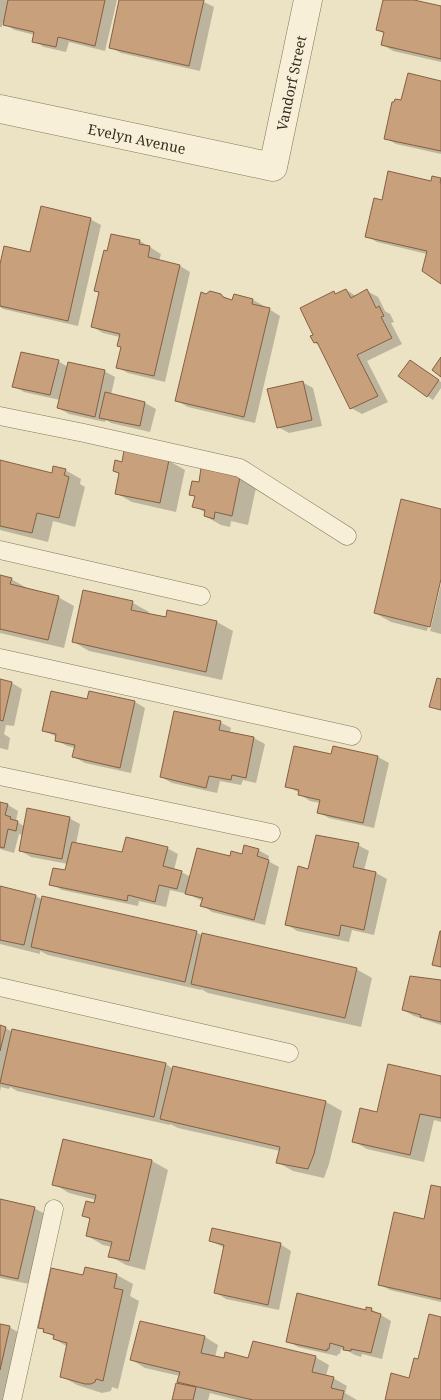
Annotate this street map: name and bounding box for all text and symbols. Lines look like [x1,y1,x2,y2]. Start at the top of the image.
street label: Vandorf Street [271,34,310,132]
street label: Evelyn Avenue [86,118,188,158]

